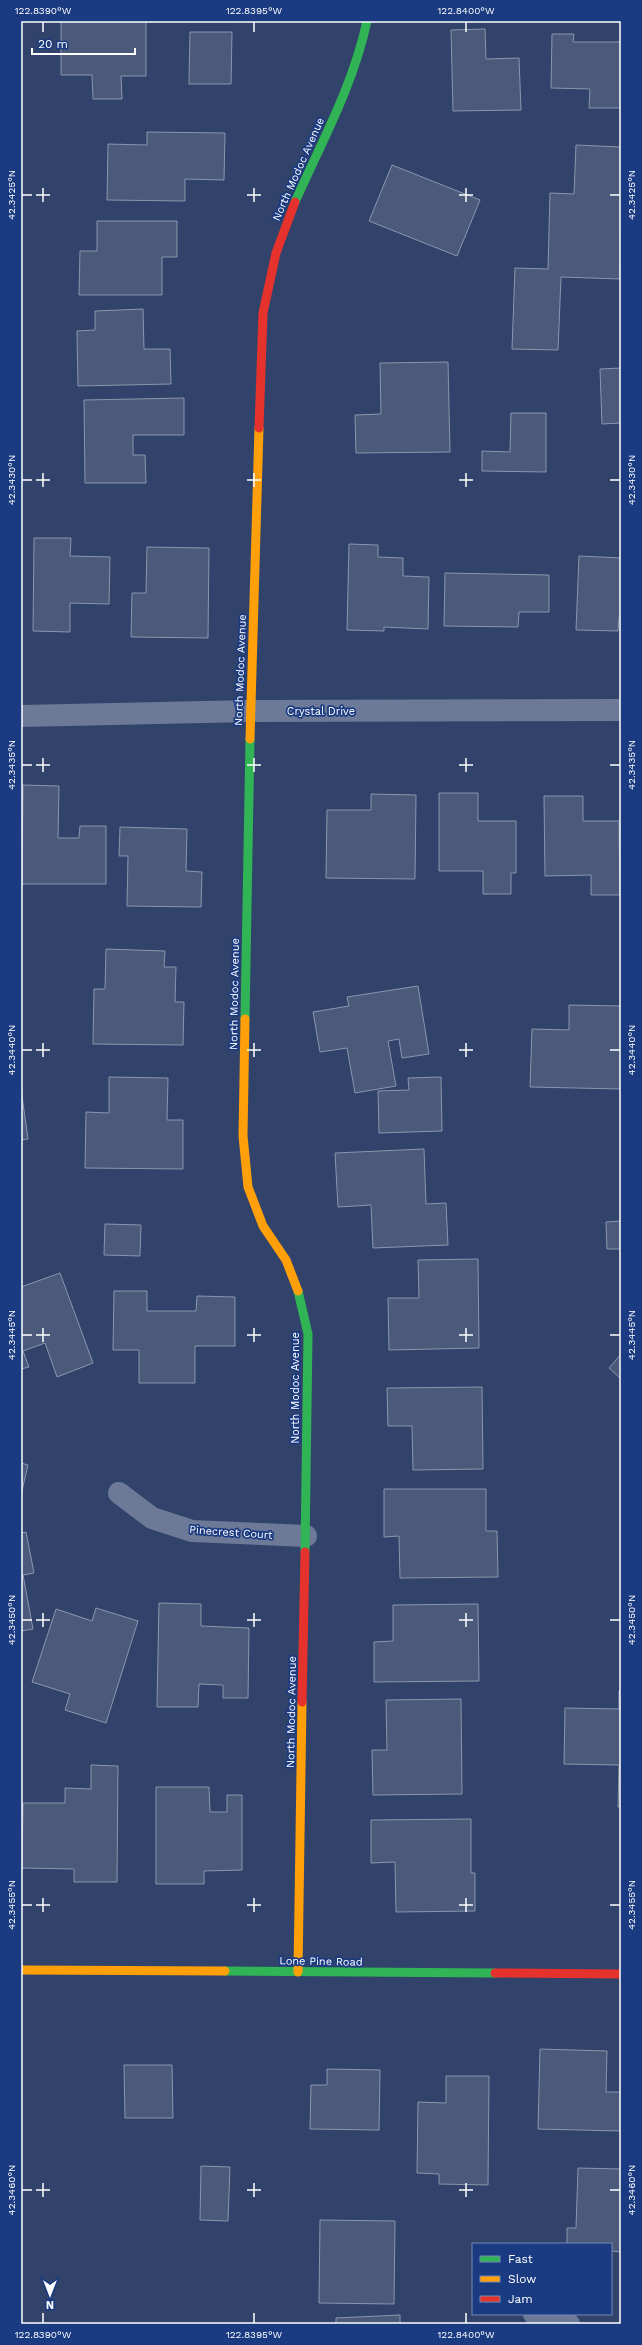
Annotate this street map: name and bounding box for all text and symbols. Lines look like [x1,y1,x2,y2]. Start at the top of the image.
text: 122.8390°W [15,5,72,16]
text: 122.8395°W [226,5,282,16]
text: 122.8400°W [437,5,495,16]
scale bar [32,30,135,56]
text: 20 m [38,37,68,51]
street label: North Modoc Avenue [270,116,327,223]
text: 42.3425°N [6,170,17,220]
text: 42.3425°N [626,170,637,220]
text: 42.3430°N [6,455,17,505]
text: 42.3430°N [626,455,637,505]
street label: North Modoc Avenue [232,614,249,726]
street label: Crystal Drive [287,705,355,718]
text: 42.3435°N [6,740,17,790]
text: 42.3435°N [626,740,637,790]
street label: North Modoc Avenue [227,938,242,1050]
text: 42.3440°N [6,1025,17,1075]
text: 42.3440°N [626,1025,637,1075]
text: 42.3445°N [6,1310,17,1360]
text: 42.3445°N [626,1310,637,1360]
street label: North Modoc Avenue [289,1332,302,1444]
street label: Pinecrest Court [189,1523,273,1542]
text: 42.3450°N [6,1595,17,1645]
text: 42.3450°N [626,1595,637,1645]
street label: North Modoc Avenue [284,1656,299,1768]
text: 42.3455°N [6,1880,17,1930]
text: 42.3455°N [626,1880,637,1930]
street label: Lone Pine Road [279,1954,363,1969]
text: 42.3460°N [6,2165,17,2215]
text: 42.3460°N [626,2165,637,2215]
legend [472,2243,612,2315]
text: Fast [508,2252,533,2266]
text: Slow [508,2272,536,2286]
north arrow [30,2275,70,2315]
text: Jam [508,2292,533,2306]
text: N [46,2298,54,2311]
text: 122.8390°W [15,2329,72,2340]
text: 122.8395°W [226,2329,282,2340]
text: 122.8400°W [437,2329,495,2340]

